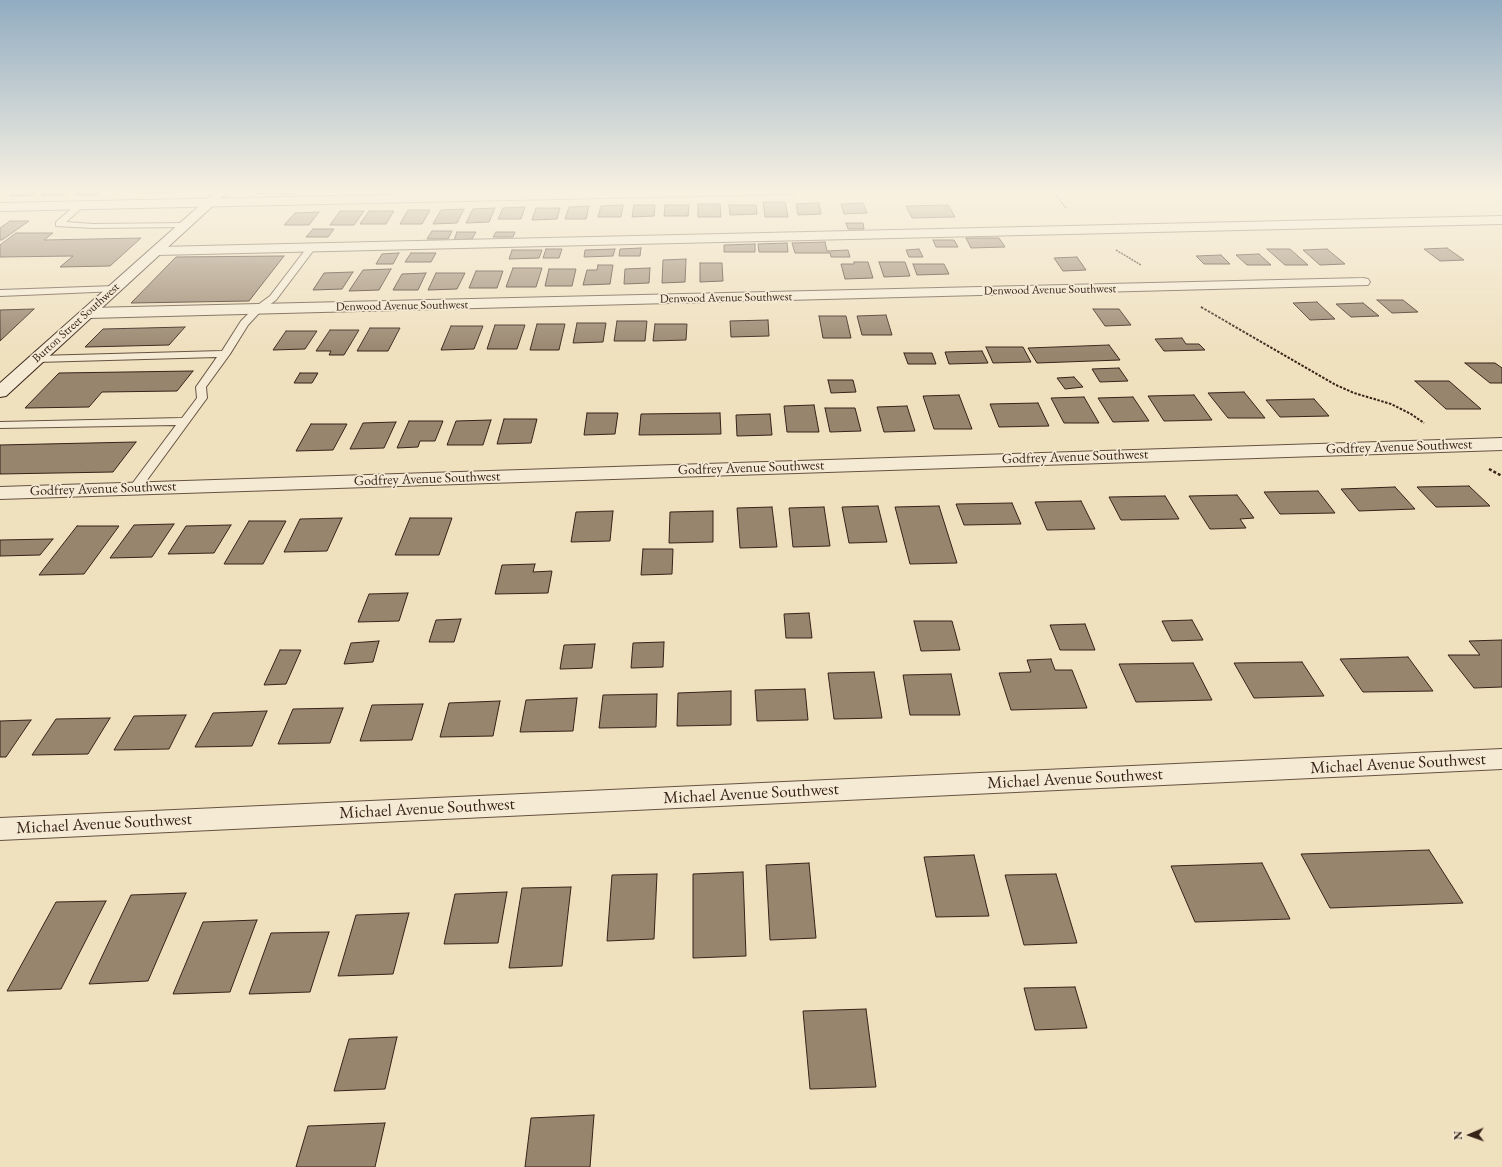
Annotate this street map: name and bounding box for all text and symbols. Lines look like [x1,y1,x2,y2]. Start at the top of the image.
street label: Burton Street Southwest [29,280,123,366]
street label: Denwood Avenue Southwest [984,282,1116,298]
street label: Denwood Avenue Southwest [660,290,792,306]
street label: Denwood Avenue Southwest [336,298,468,314]
street label: Godfrey Avenue Southwest [1326,436,1472,458]
street label: Godfrey Avenue Southwest [1002,446,1148,468]
street label: Godfrey Avenue Southwest [678,457,824,479]
street label: Godfrey Avenue Southwest [354,468,500,490]
street label: Godfrey Avenue Southwest [30,478,176,500]
street label: Michael Avenue Southwest [1310,749,1486,779]
street label: Michael Avenue Southwest [987,764,1163,794]
street label: Michael Avenue Southwest [663,779,839,809]
street label: Michael Avenue Southwest [339,794,515,824]
street label: Michael Avenue Southwest [16,809,192,839]
north arrow [1450,1115,1490,1155]
text: N [1451,1131,1465,1140]

